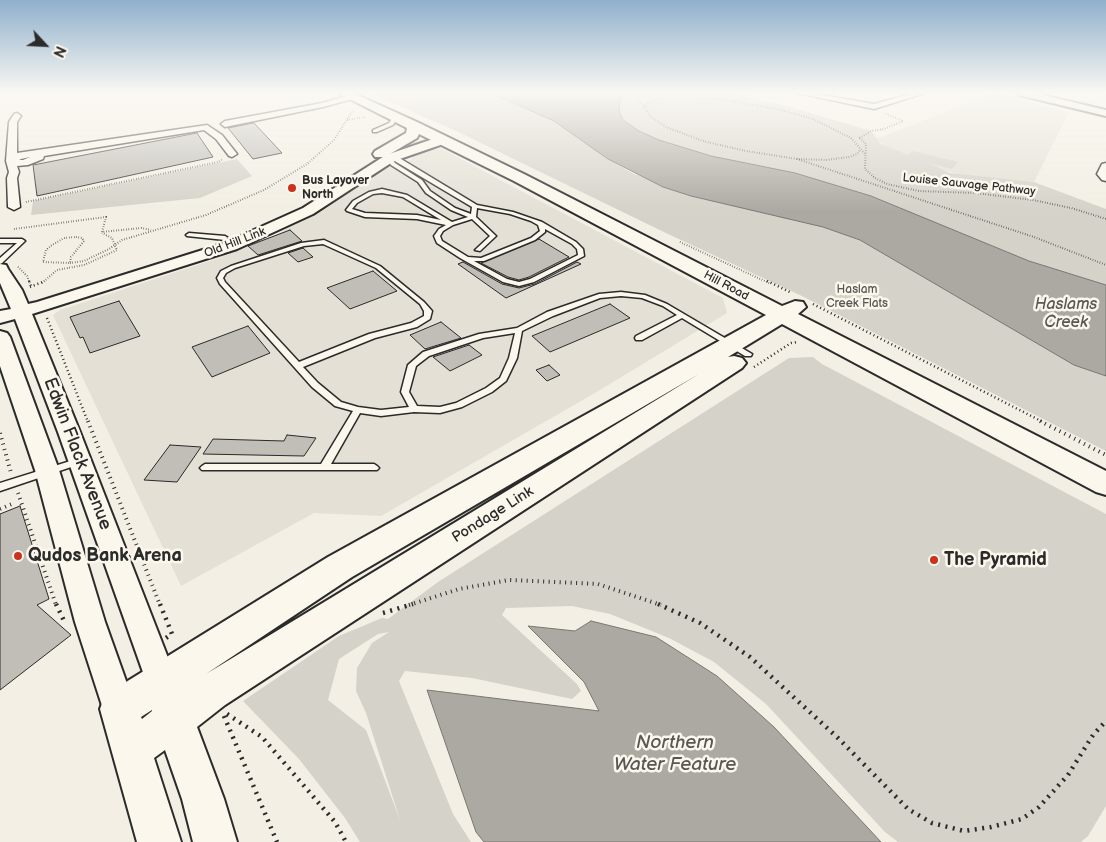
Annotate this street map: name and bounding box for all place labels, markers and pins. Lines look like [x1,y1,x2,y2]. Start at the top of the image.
place label: Bus Layover North [302,174,369,202]
marker: Bus Layover North [286,182,298,194]
place label: Qudos Bank Arena [28,545,182,567]
place label: The Pyramid [944,549,1047,571]
marker: Qudos Bank Arena [12,550,24,562]
marker: The Pyramid [928,554,940,566]

